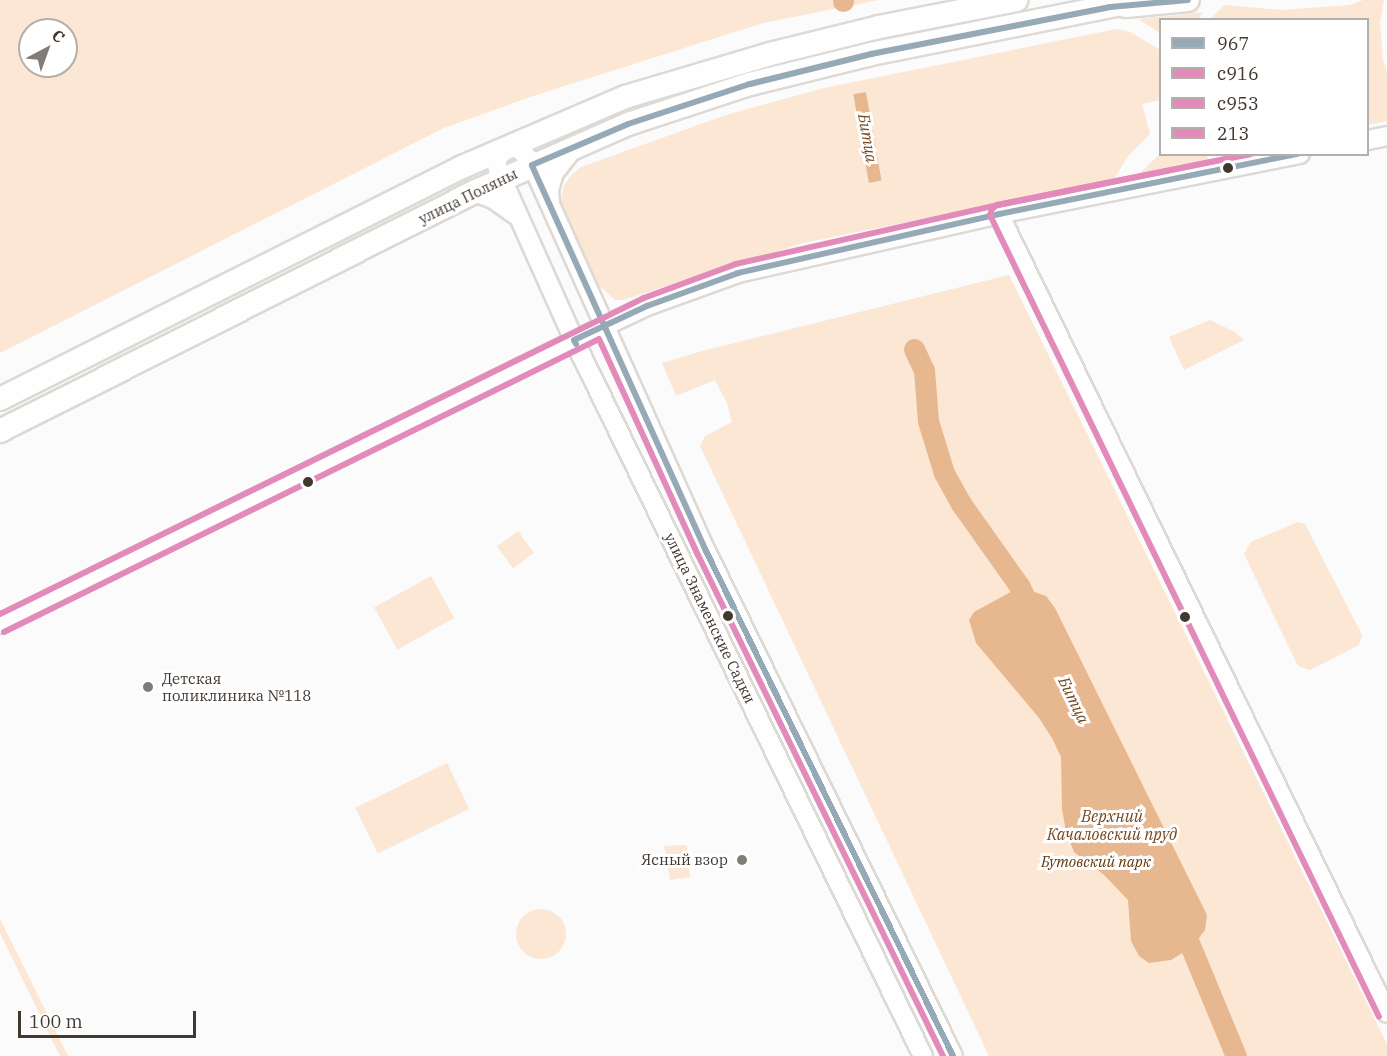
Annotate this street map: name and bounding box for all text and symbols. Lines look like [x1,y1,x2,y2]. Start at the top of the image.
north arrow [18,18,78,78]
legend [1159,18,1369,156]
text: С [48,25,69,47]
text: 967 [1217,32,1249,55]
text: с916 [1217,62,1259,85]
text: с953 [1217,92,1259,115]
water label: Битца [854,112,882,164]
text: 213 [1217,122,1249,145]
unlabelled marker [1222,162,1234,174]
street label: улица Поляны [416,164,520,228]
unlabelled marker [302,476,314,488]
street label: улица Знаменские Садки [661,530,759,706]
unlabelled marker [722,610,734,622]
unlabelled marker [1179,611,1191,623]
place label: Детская поликлиника №118 [162,669,311,704]
water label: Битца [1055,674,1093,726]
marker: Детская поликлиника №118 [139,678,157,696]
water label: Верхний Качаловский пруд [1047,806,1177,844]
place label: Ясный взор [641,851,728,869]
marker: Ясный взор [733,851,751,869]
park label: Бутовский парк [1041,853,1151,871]
scale bar [21,999,200,1037]
text: 100 m [29,1010,83,1033]

